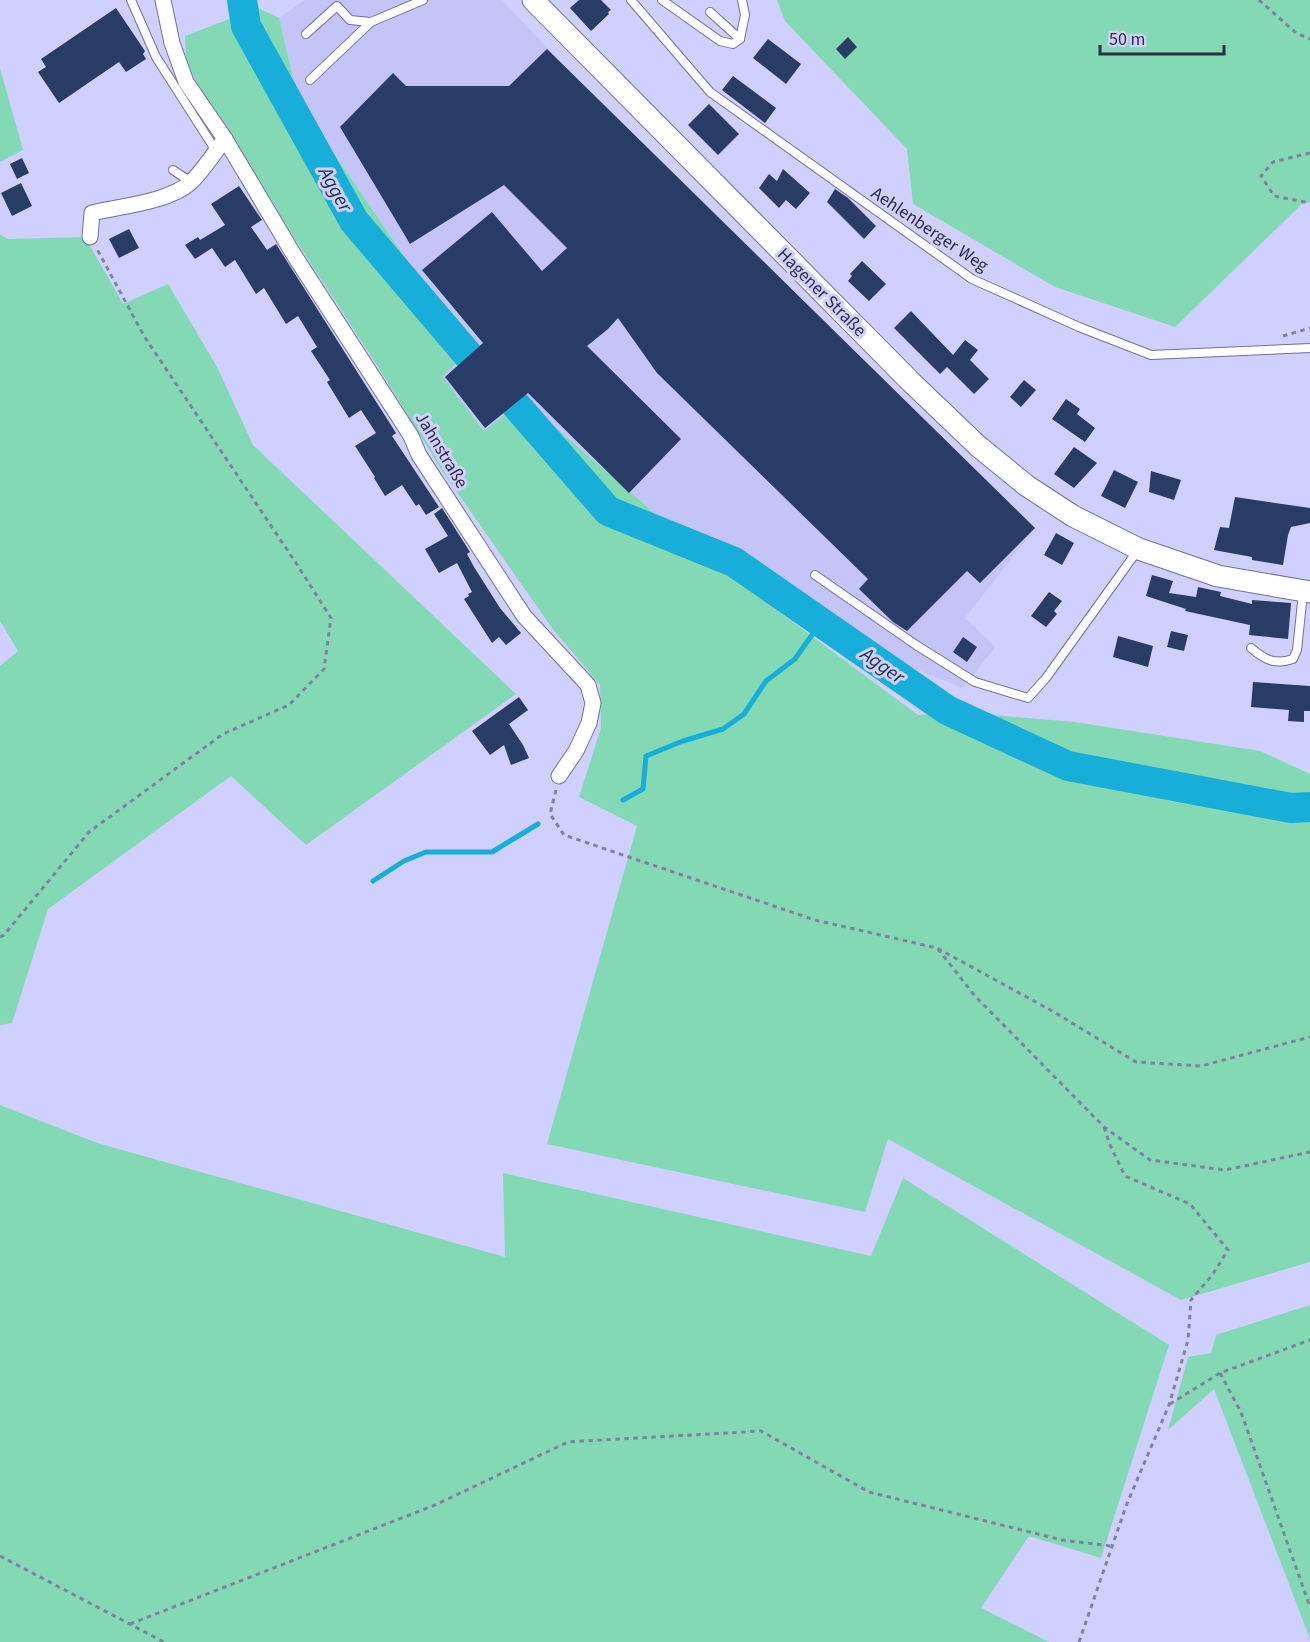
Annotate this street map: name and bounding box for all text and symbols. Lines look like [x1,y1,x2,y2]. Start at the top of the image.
scale bar [1100,18,1224,56]
text: 50 m [1109,27,1145,52]
water label: Agger [310,160,360,218]
street label: Aehlenberger Weg [866,181,993,278]
street label: Hagener Straße [772,242,872,342]
street label: Jahnstraße [409,407,474,493]
water label: Agger [853,639,911,692]

